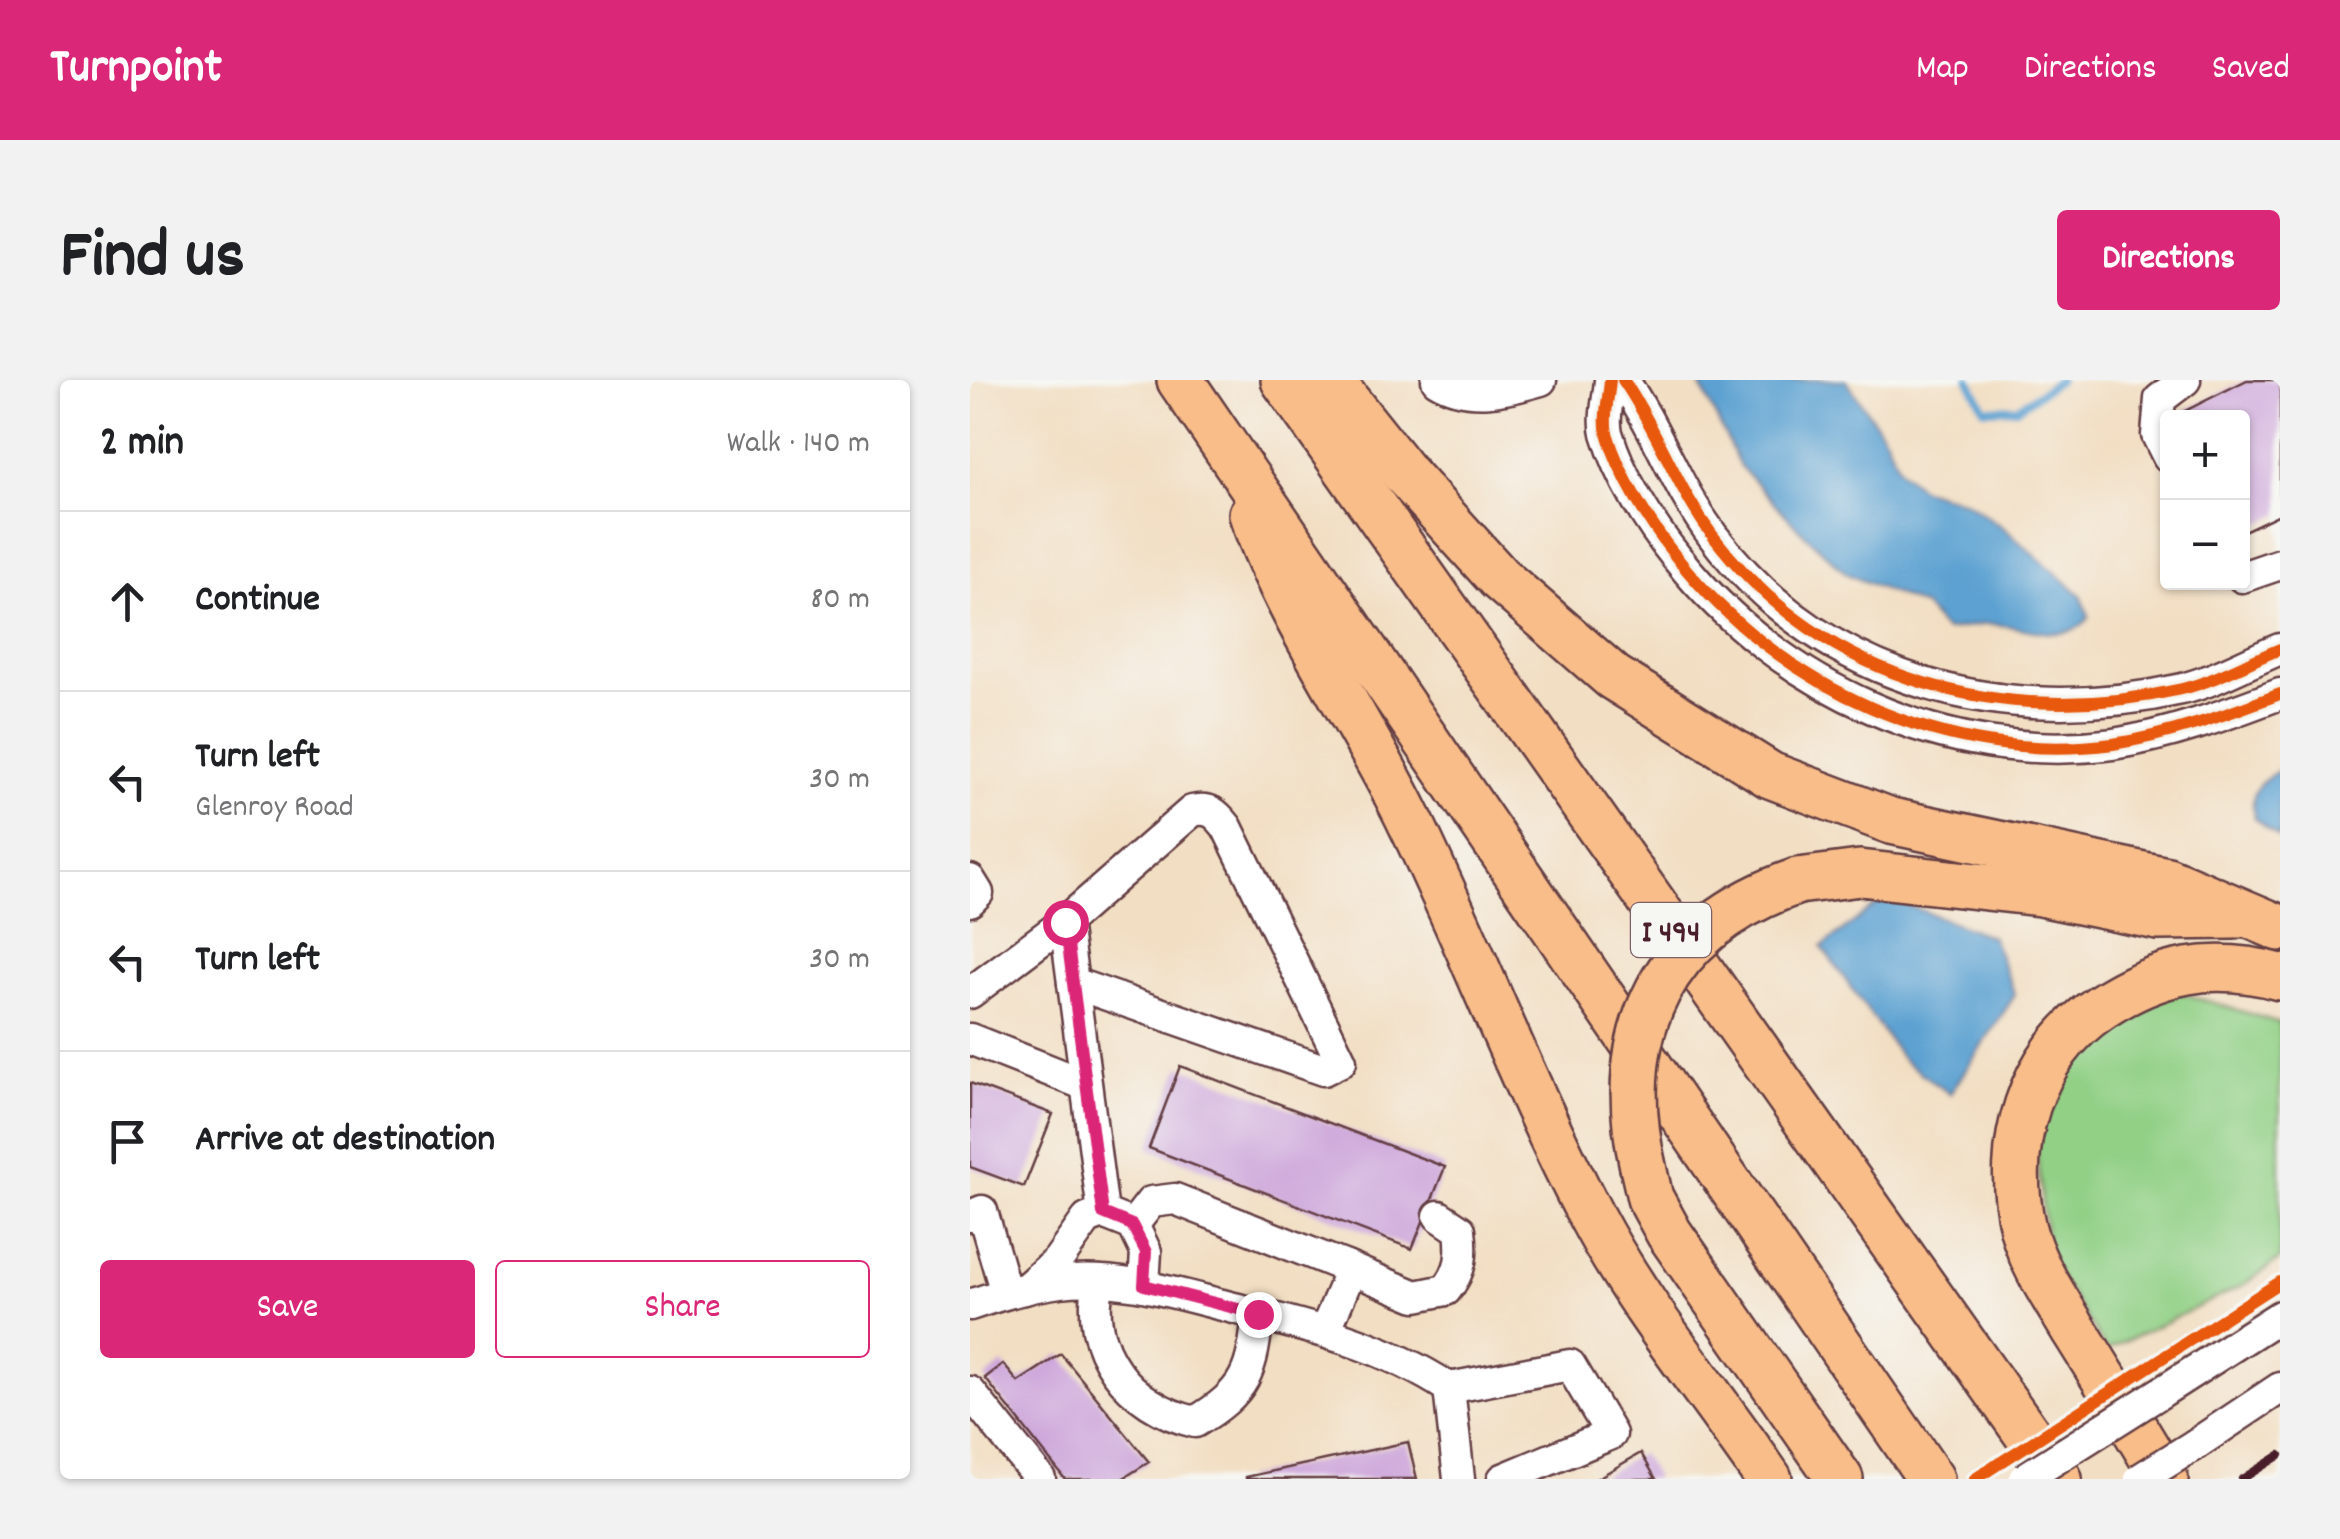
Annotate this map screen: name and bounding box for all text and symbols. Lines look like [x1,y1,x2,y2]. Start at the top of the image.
text: Turnpoint [50,36,222,105]
text: Map [1916,45,1969,95]
text: Directions [2024,45,2157,95]
text: Saved [2212,45,2290,95]
text: Find us [60,210,245,310]
button: Directions [2057,210,2280,310]
map controls [2160,410,2250,590]
button: + [2160,410,2250,500]
text: 2 min [100,415,184,475]
text: Walk · 140 m [727,422,870,468]
button: − [2160,500,2250,590]
icon: ahead [100,574,155,629]
text: Continue [195,574,320,629]
text: 80 m [810,578,870,624]
text: Turn left [195,731,320,786]
icon: left [100,754,155,809]
text: 30 m [809,758,870,804]
text: Glenroy Road [195,786,354,832]
route start [1043,900,1089,946]
road number: I 494 [1631,903,1711,957]
icon: left [100,934,155,989]
text: Turn left [195,934,320,989]
text: 30 m [809,938,870,984]
icon: arrive [100,1114,155,1169]
text: Arrive at destination [195,1114,495,1169]
button: Save [100,1260,475,1358]
button: Share [495,1260,870,1358]
route end [1236,1292,1282,1338]

